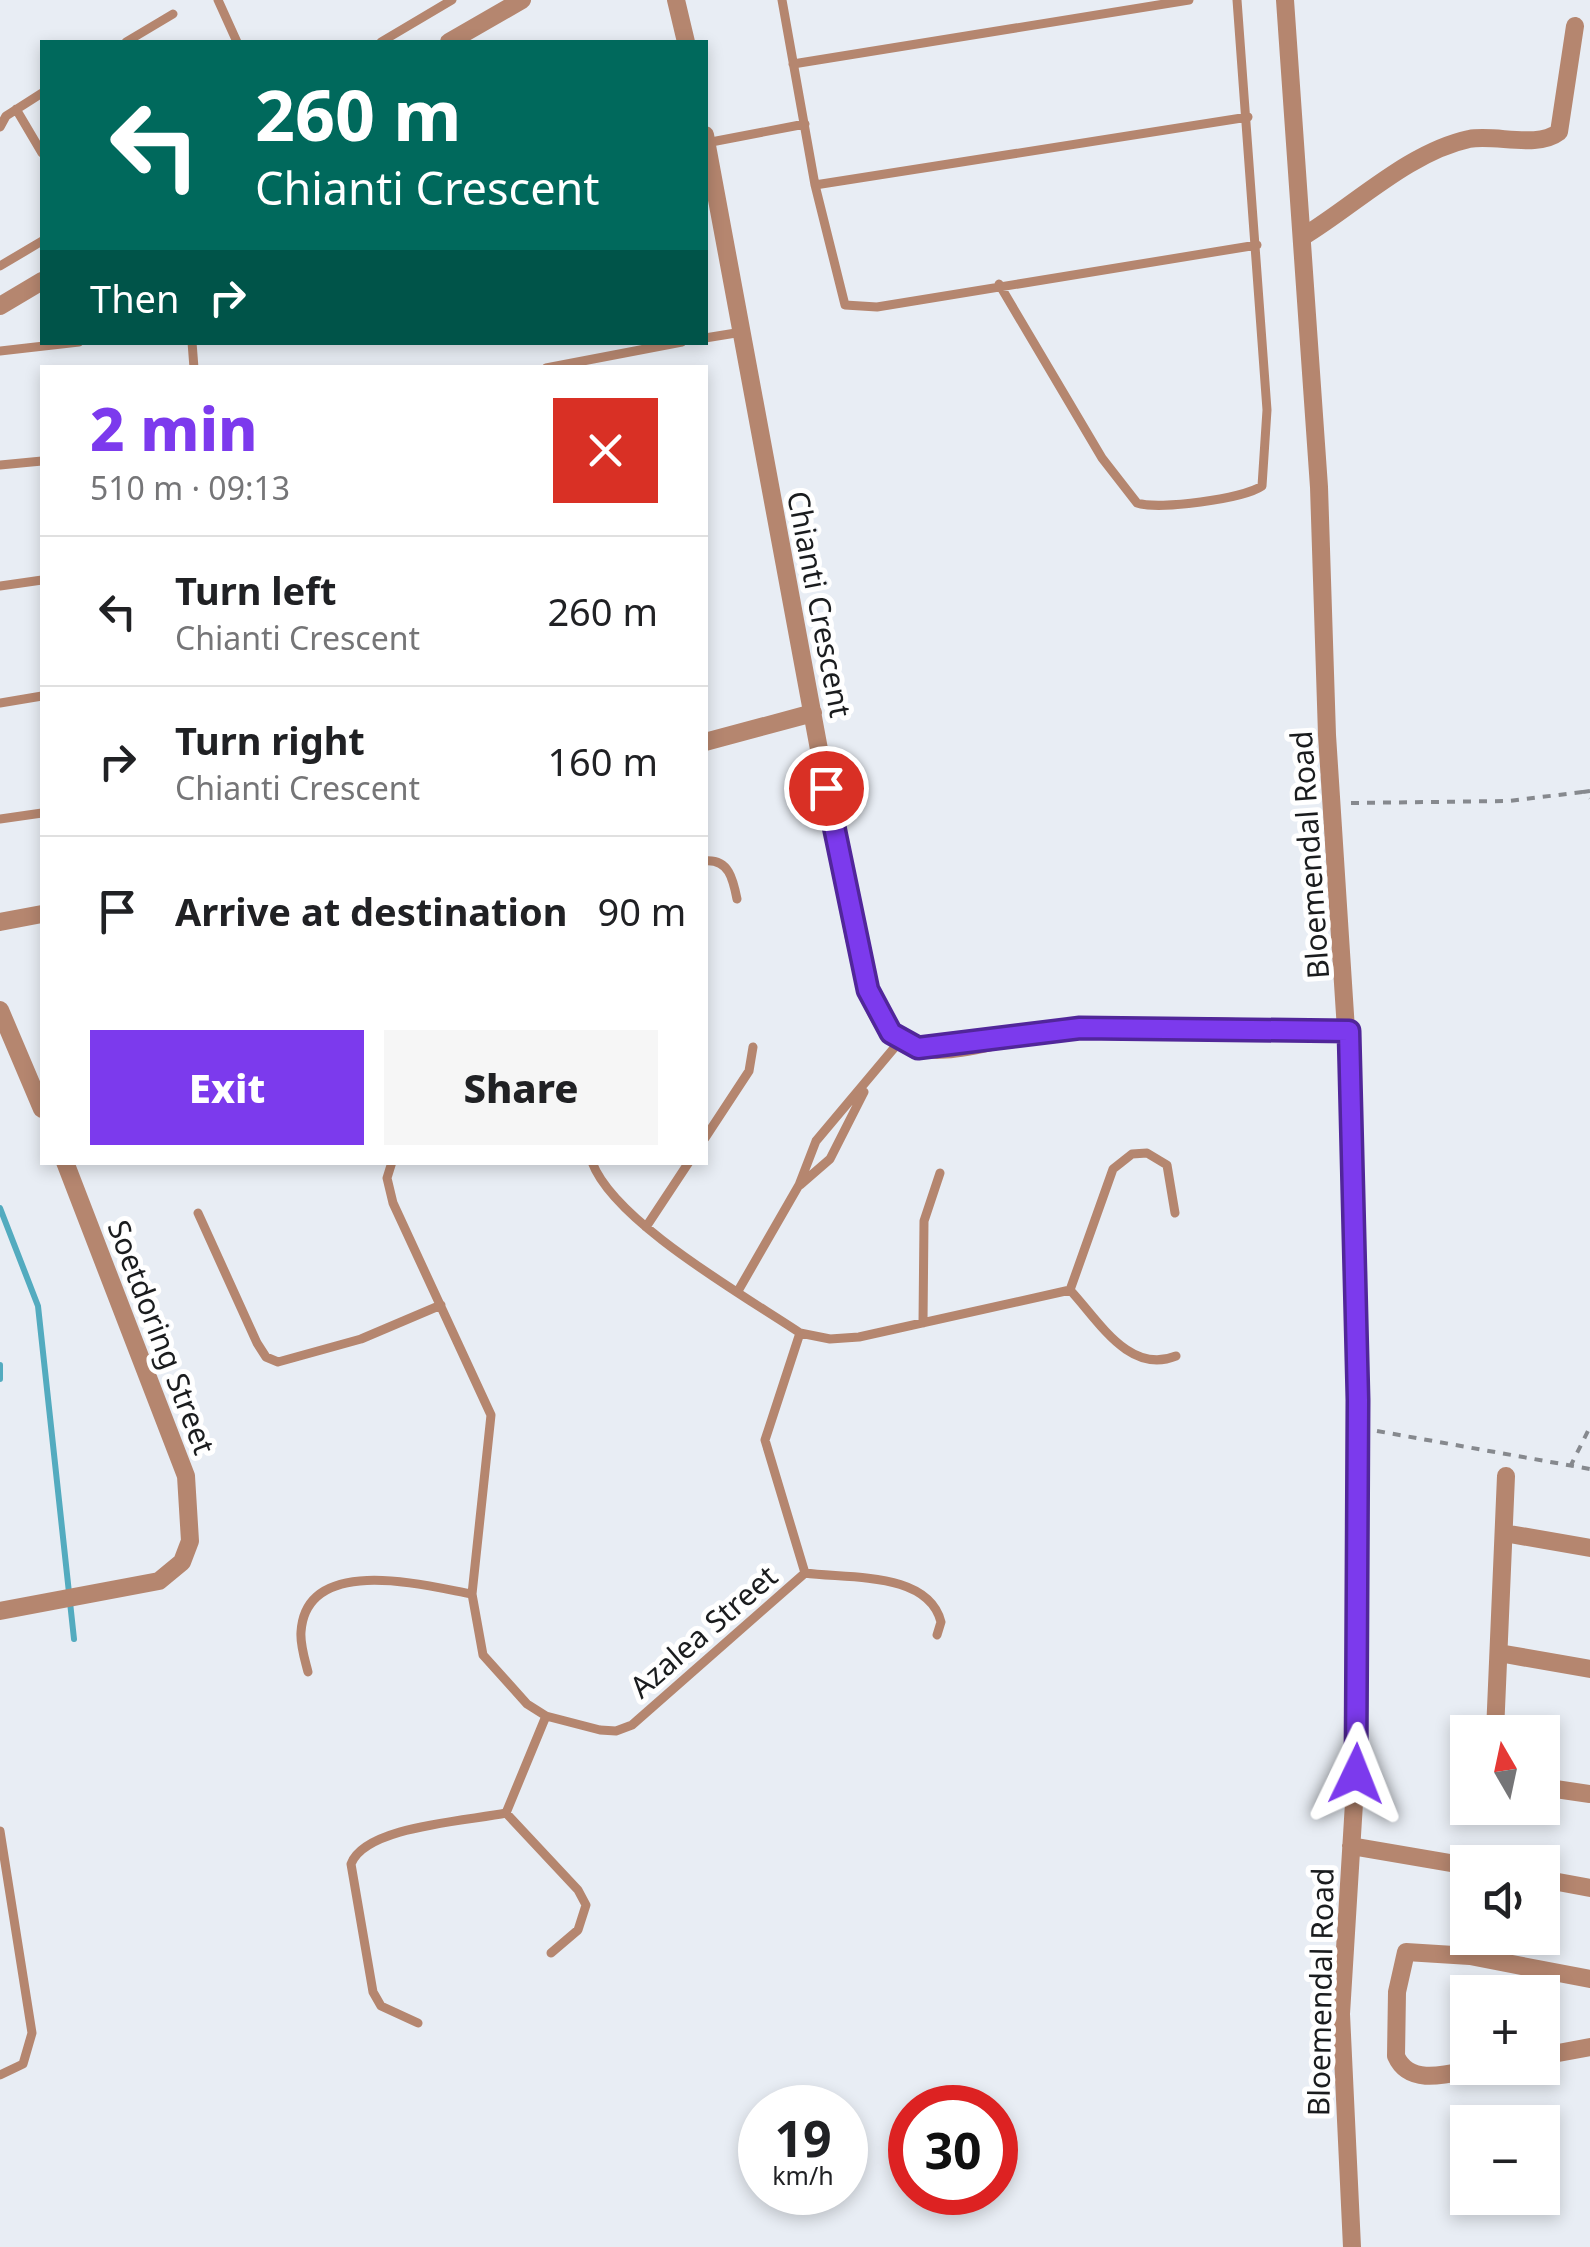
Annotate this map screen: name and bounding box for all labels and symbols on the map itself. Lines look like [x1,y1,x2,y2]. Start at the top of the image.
street label: Chianti Crescent [778,487,862,721]
street label: Bloemendal Road [1280,730,1338,980]
pin [784,746,869,831]
street label: Soetdoring Street [98,1214,226,1460]
street label: Azalea Street [620,1555,786,1707]
north arrow [1450,1715,1560,1825]
position arrow [1304,1722,1408,1826]
street label: Bloemendal Road [1297,1867,1343,2117]
speed limit sign: 30 [888,2085,1018,2215]

